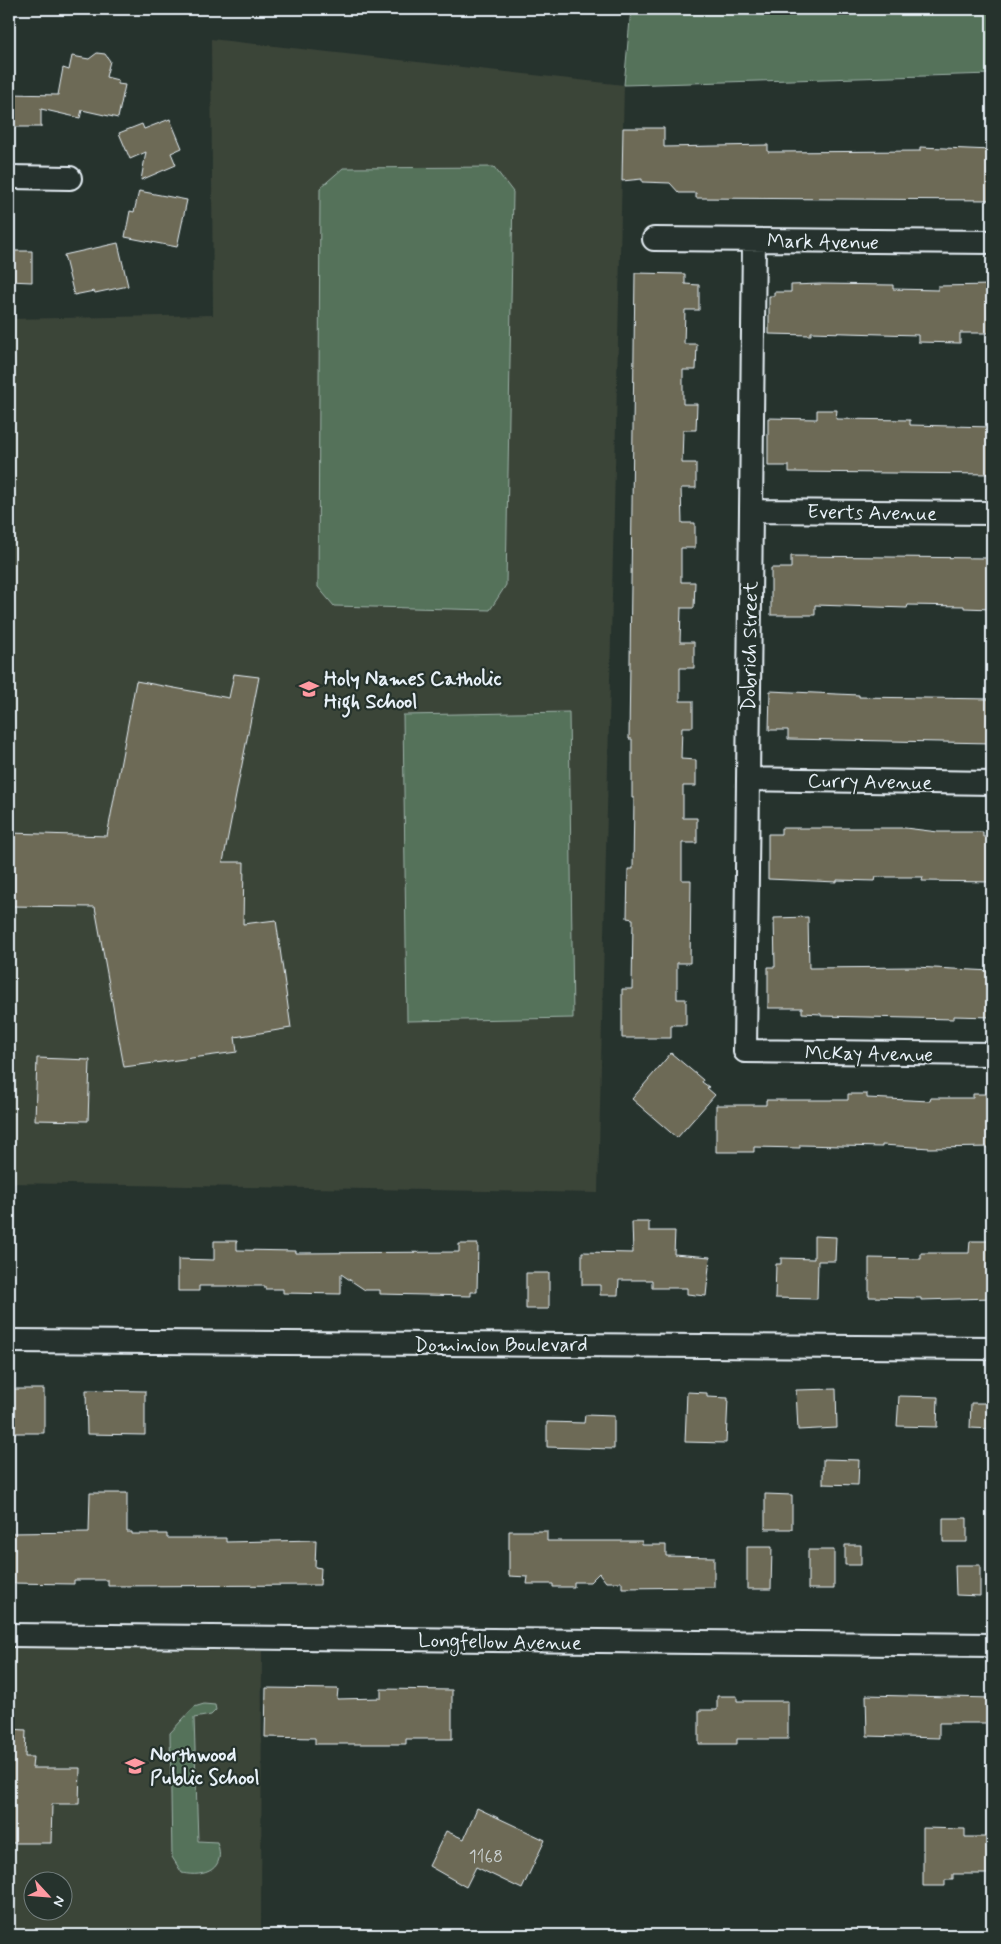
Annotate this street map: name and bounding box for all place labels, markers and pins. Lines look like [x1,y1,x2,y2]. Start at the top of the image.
place label: Holy Names Catholic High School [324,666,502,718]
school or university icon: Holy Names Catholic High School [298,678,320,700]
place label: Northwood Public School [150,1742,259,1792]
school or university icon: Northwood Public School [124,1755,146,1777]

